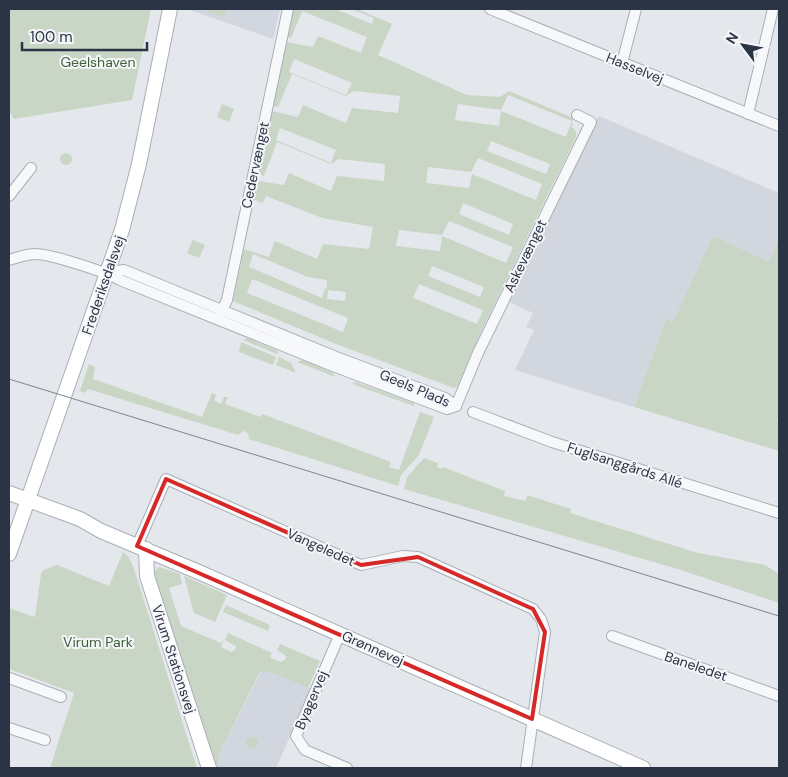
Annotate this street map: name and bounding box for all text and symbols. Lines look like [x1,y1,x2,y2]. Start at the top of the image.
scale bar [22,20,148,52]
north arrow [718,20,768,70]
text: 100 m [30,27,73,47]
text: N [722,29,742,47]
street label: Hasselvej [604,48,666,88]
park label: Geelshaven [60,53,136,71]
street label: Cedervænget [237,120,273,210]
street label: Askevænget [500,216,550,296]
street label: Frederiksdalsvej [78,233,128,337]
street label: Geels Plads [377,365,453,411]
street label: Fuglsanggårds Allé [565,438,685,492]
street label: Vangeledet [284,524,358,570]
street label: Virum Stationsvej [148,602,200,716]
street label: Grønnevej [339,626,407,670]
park label: Virum Park [63,633,133,651]
street label: Baneledet [662,647,730,685]
street label: Byagervej [291,668,331,732]

